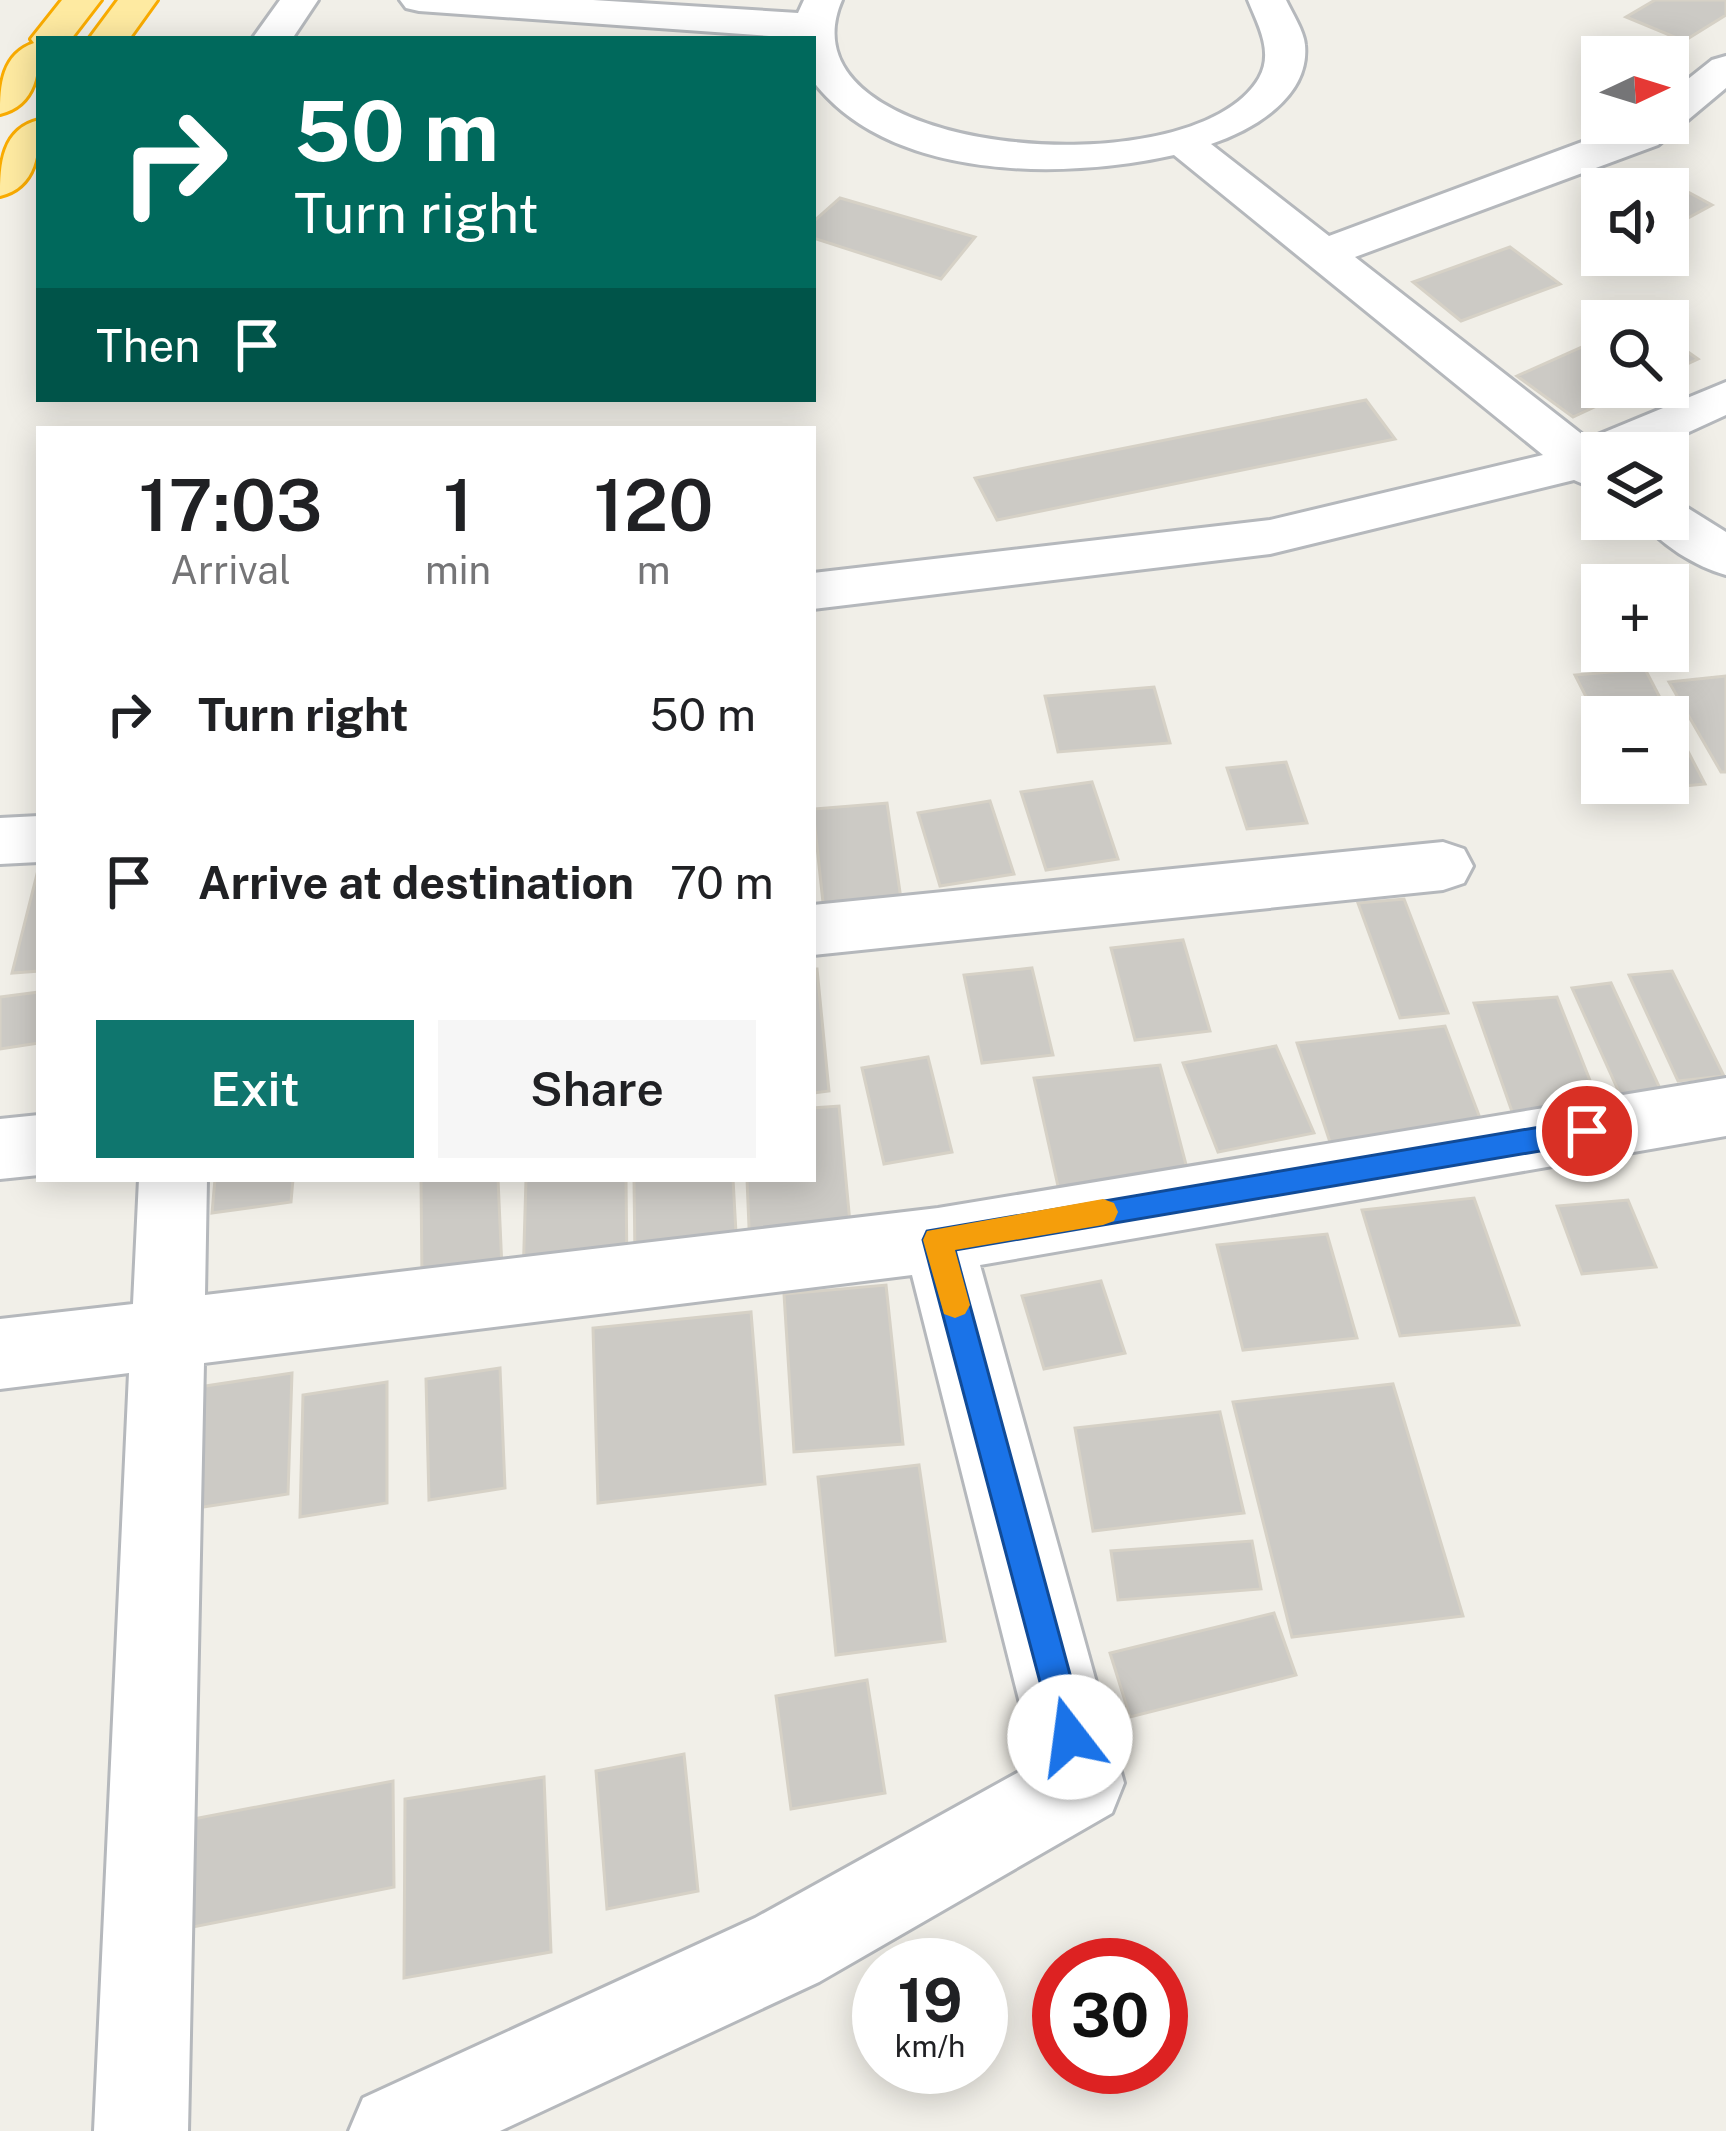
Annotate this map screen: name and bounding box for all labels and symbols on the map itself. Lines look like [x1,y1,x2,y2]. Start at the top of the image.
north arrow [1581,36,1689,144]
pin [1536,1080,1638,1182]
position arrow [1007,1674,1133,1800]
speed limit sign: 30 [1032,1938,1188,2094]

